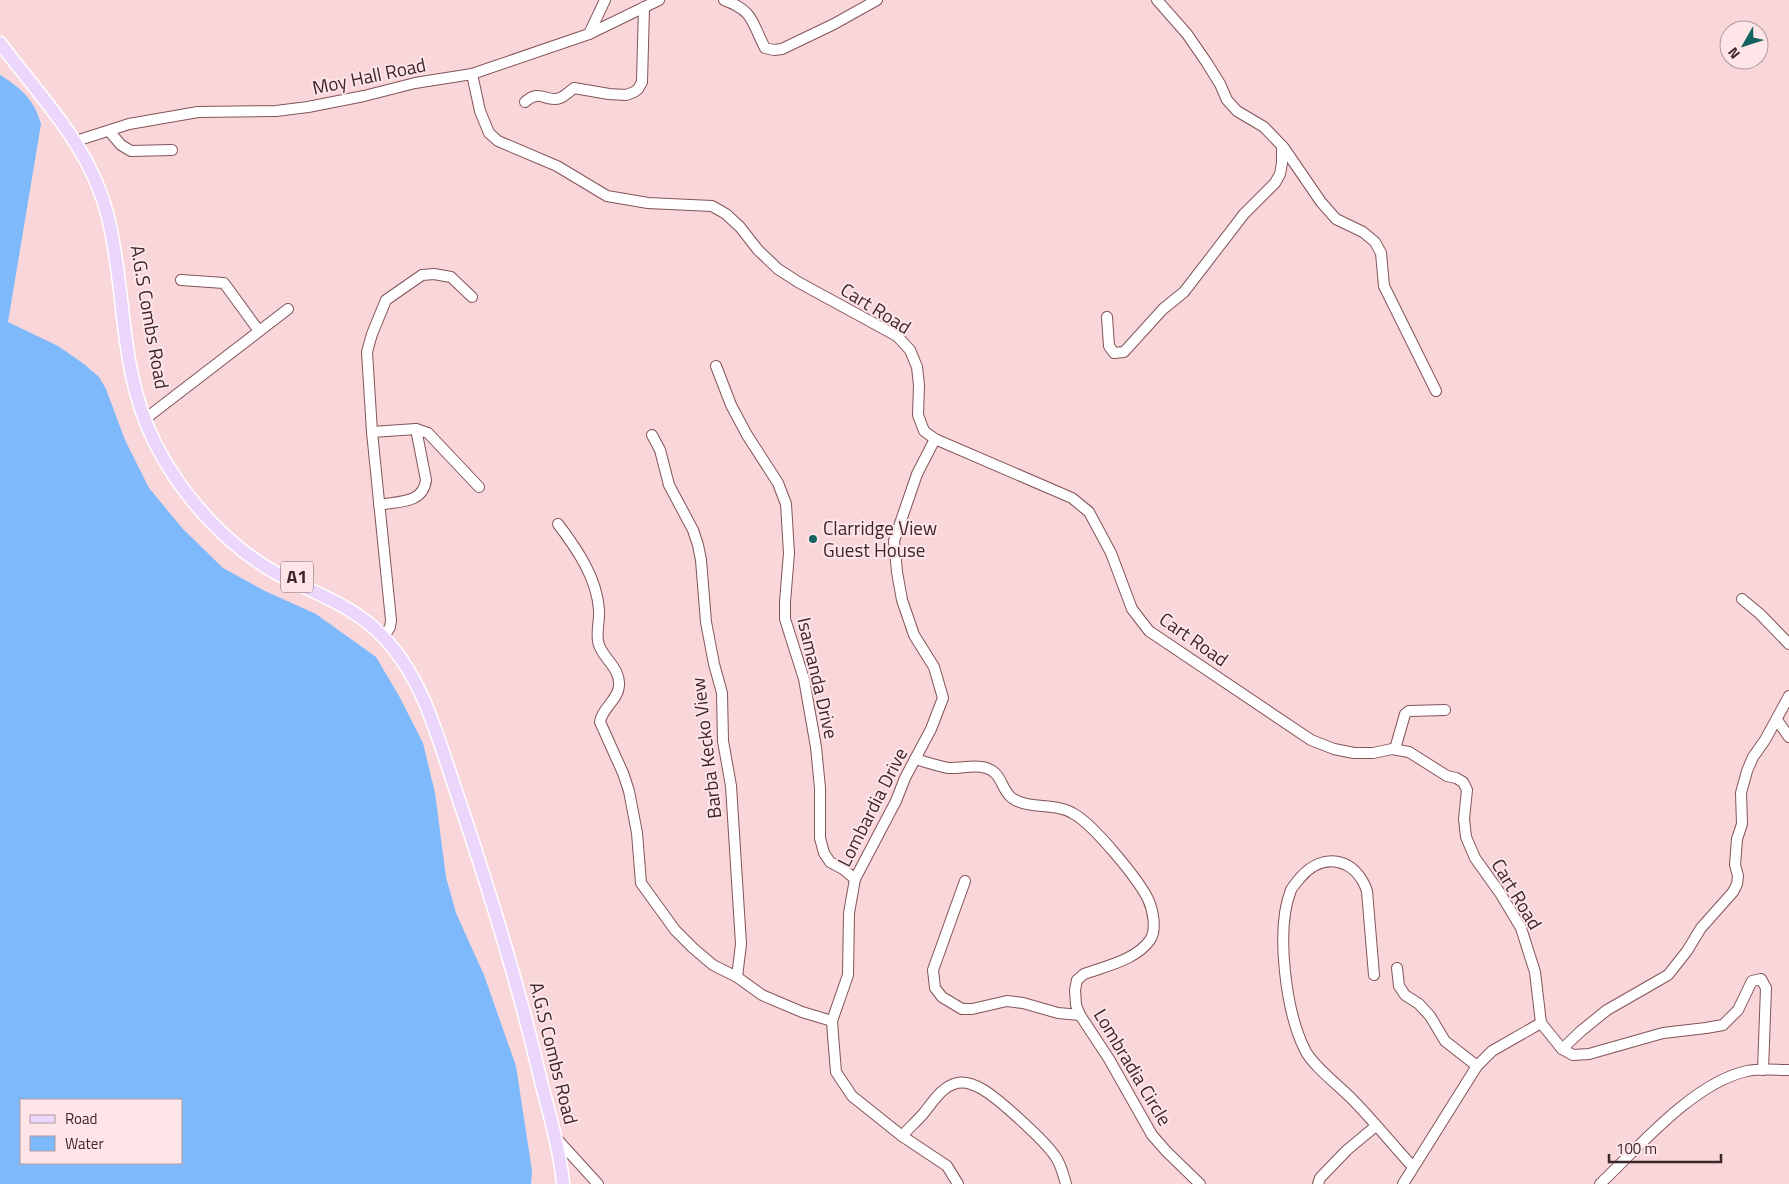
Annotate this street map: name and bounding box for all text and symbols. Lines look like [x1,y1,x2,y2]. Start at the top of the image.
north arrow [1719,20,1769,70]
text: N [1722,43,1745,64]
street label: Moy Hall Road [309,49,428,102]
street label: A.G.S Combs Road [124,243,177,391]
street label: Cart Road [835,275,917,341]
place label: Clarridge View Guest House [823,513,937,564]
marker: Clarridge View Guest House [807,533,819,545]
road number: A1 [281,562,313,592]
street label: Cart Road [1154,604,1235,673]
street label: Isamanda Drive [790,614,847,742]
street label: Barba Kecko View [682,676,729,820]
street label: Lombardia Drive [829,742,914,871]
street label: Cart Road [1485,853,1550,935]
street label: A.G.S Combs Road [523,979,586,1127]
street label: Lombradia Circle [1087,1003,1180,1131]
legend [20,1099,182,1164]
text: Road [65,1107,97,1130]
text: Water [65,1132,104,1155]
scale bar [1609,1132,1722,1164]
text: 100 m [1616,1137,1657,1160]

